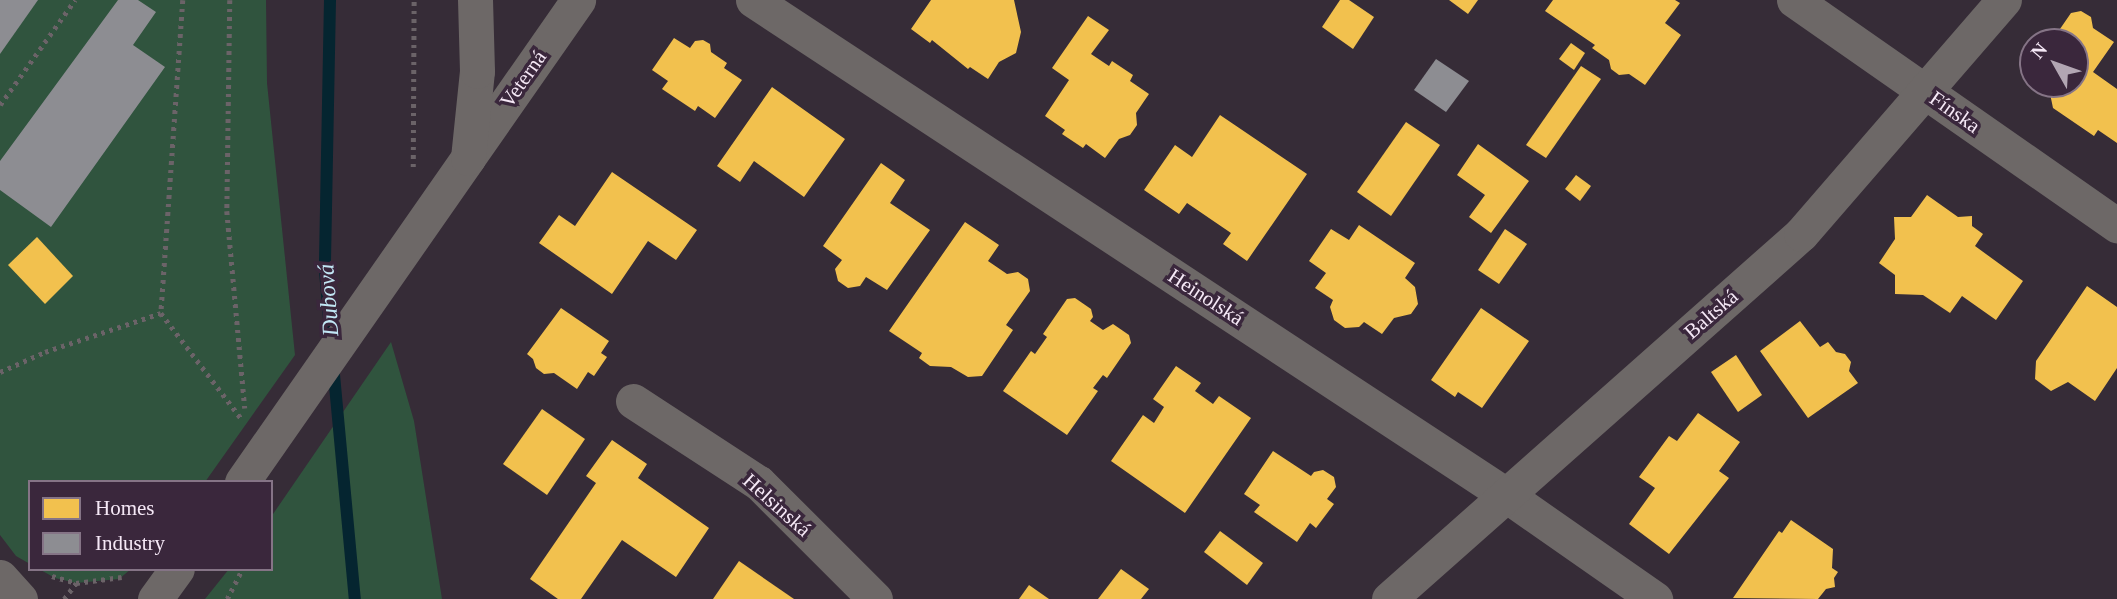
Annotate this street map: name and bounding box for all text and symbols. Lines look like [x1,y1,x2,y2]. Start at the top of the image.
north arrow [2019,28,2089,98]
text: N [2027,38,2052,62]
street label: Veterná [494,46,552,112]
street label: Fínska [1925,86,1985,138]
water label: Dubová [313,263,345,337]
street label: Heinolská [1163,263,1249,331]
street label: Baltská [1679,284,1743,344]
street label: Helsinská [738,468,816,542]
legend [28,480,273,571]
text: Homes [95,496,155,520]
text: Industry [95,531,165,555]

